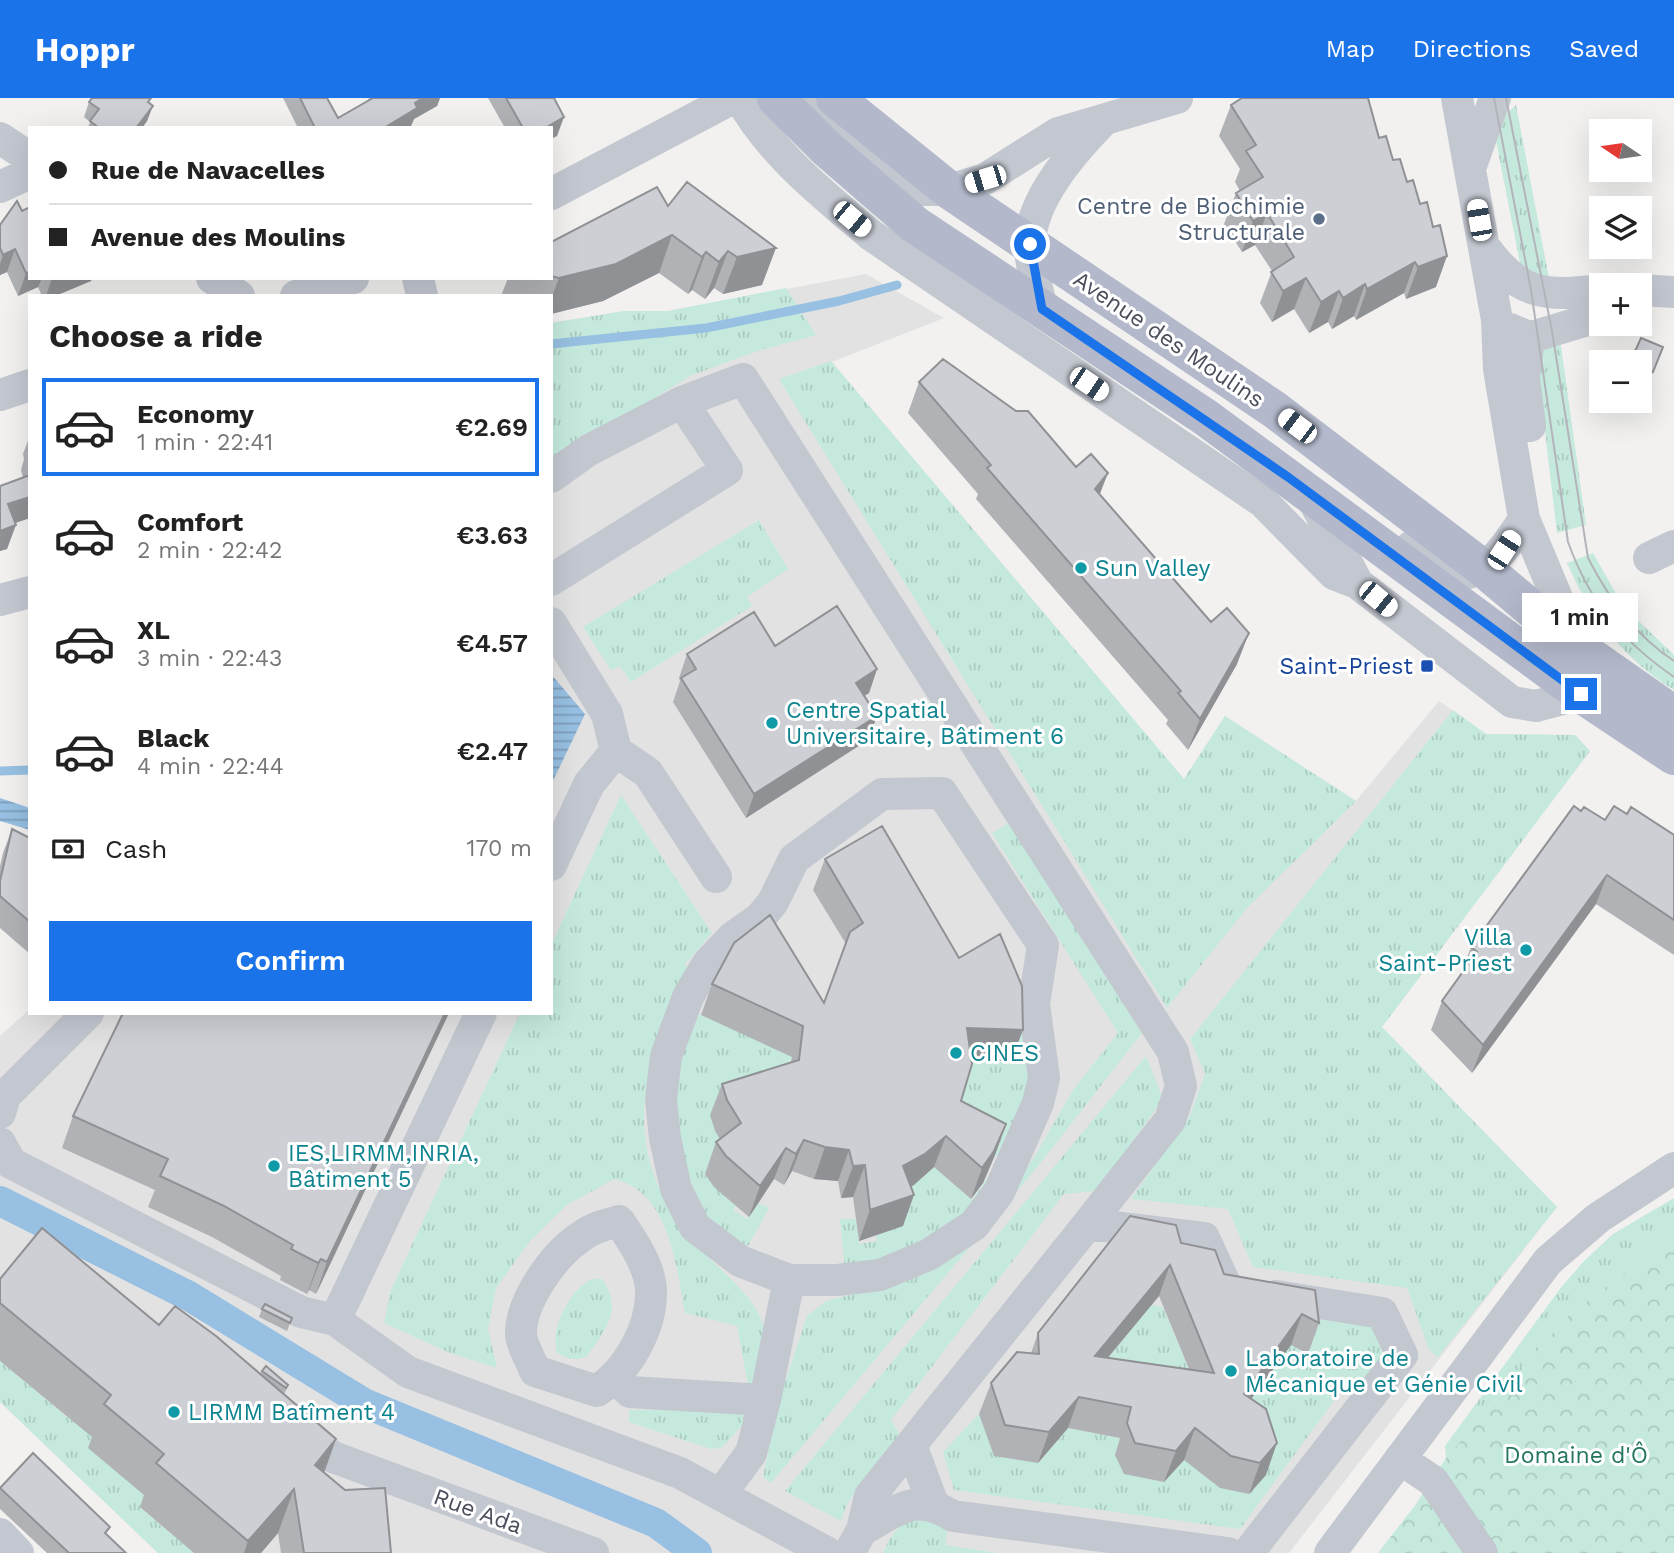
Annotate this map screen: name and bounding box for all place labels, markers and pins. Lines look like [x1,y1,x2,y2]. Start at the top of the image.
place label: Centre de Biochimie Structurale [1077,193,1305,246]
marker: Centre de Biochimie Structurale [1311,211,1327,227]
place label: Sun Valley [1095,555,1210,582]
marker: Sun Valley [1073,560,1089,576]
place label: Saint-Priest [1280,653,1413,680]
marker: Saint-Priest [1419,658,1435,674]
place label: Centre Spatial Universitaire, Bâtiment 6 [786,697,1064,750]
marker: Centre Spatial Universitaire, Bâtiment 6 [764,715,780,731]
place label: Villa Saint-Priest [1379,924,1512,977]
marker: Villa Saint-Priest [1518,942,1534,958]
place label: CINES [970,1040,1039,1067]
marker: CINES [948,1045,964,1061]
place label: IES,LIRMM,INRIA, Bâtiment 5 [288,1140,479,1193]
marker: IES,LIRMM,INRIA, Bâtiment 5 [266,1158,282,1174]
place label: Laboratoire de Mécanique et Génie Civil [1245,1345,1523,1398]
marker: Laboratoire de Mécanique et Génie Civil [1223,1363,1239,1379]
place label: LIRMM Batîment 4 [188,1399,395,1426]
marker: LIRMM Batîment 4 [166,1404,182,1420]

